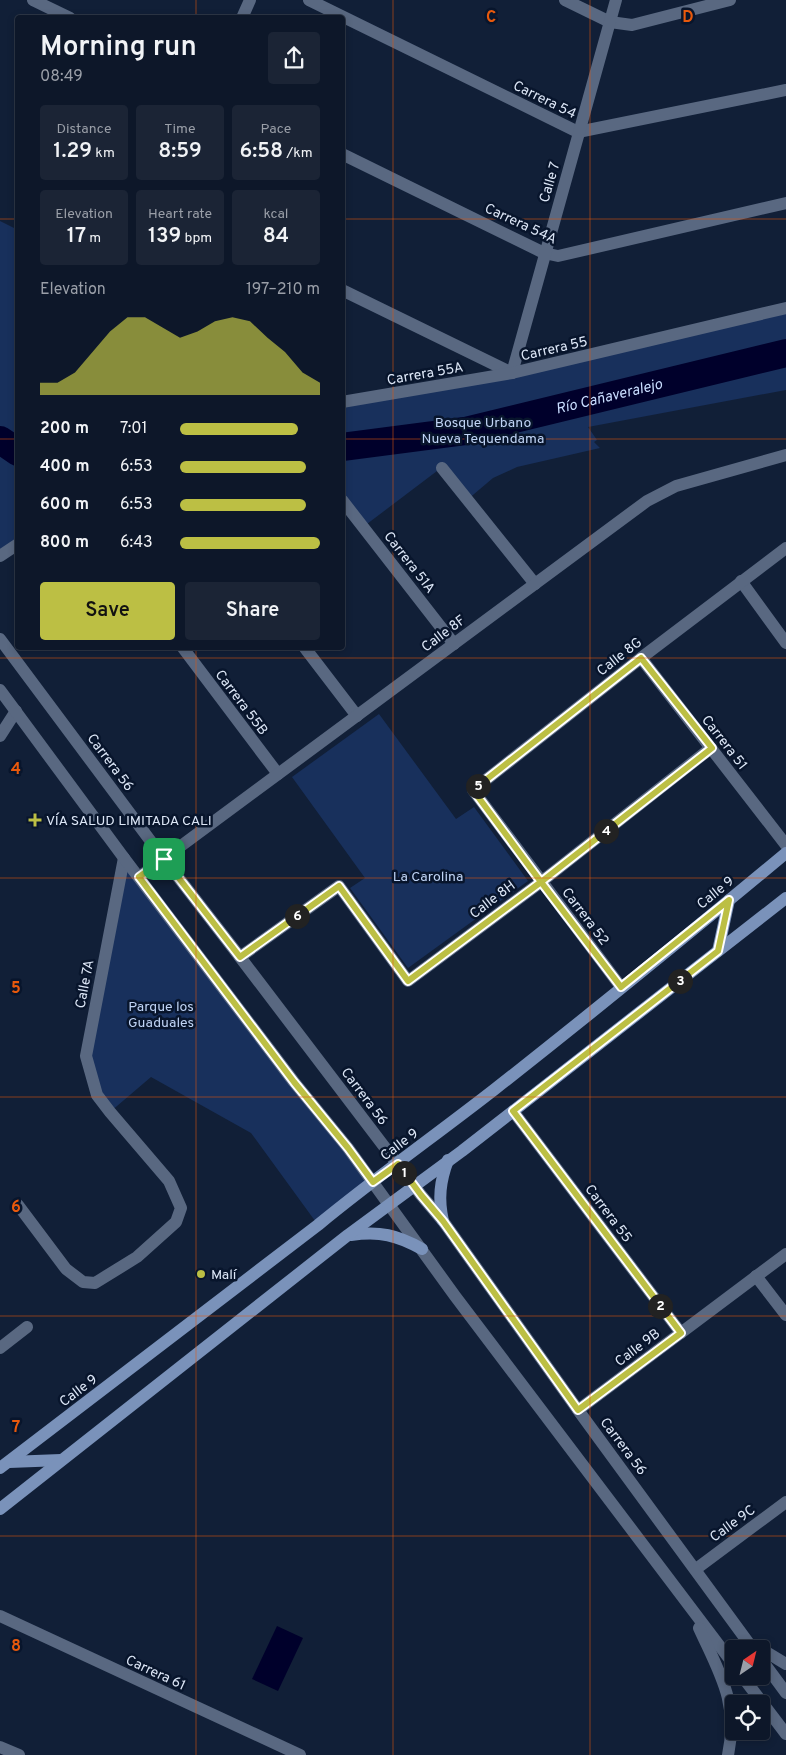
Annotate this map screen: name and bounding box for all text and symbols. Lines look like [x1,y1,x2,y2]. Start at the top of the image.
text: C [486,8,496,28]
text: D [682,8,694,28]
text: Morning run [40,30,197,66]
button: share [268,32,320,84]
text: 08:49 [40,67,83,87]
street label: Carrera 54 [510,78,579,123]
text: Distance [57,121,111,138]
text: Time [164,121,196,138]
text: Pace [261,121,291,138]
text: 1.29 [53,138,92,165]
text: 8:59 [158,138,202,165]
text: 6:58 [239,138,283,165]
text: km [92,145,115,162]
text: /km [283,145,313,162]
street label: Calle 7 [537,160,564,205]
street label: Carrera 54A [482,200,559,248]
text: Elevation [55,206,113,223]
text: Heart rate [148,206,212,223]
text: kcal [264,206,288,223]
text: 17 [67,223,86,250]
text: 139 [148,223,181,250]
text: 84 [263,223,289,250]
text: m [86,230,101,247]
text: bpm [181,230,212,247]
text: Elevation [40,280,106,300]
text: 197–210 m [246,280,320,300]
street label: Carrera 55 [519,334,589,365]
street label: Carrera 55A [386,359,465,390]
water label: Río Cañaveralejo [554,375,664,420]
park label: Bosque Urbano Nueva Tequendama [422,415,544,448]
text: 200 m [40,419,89,439]
text: 7:01 [120,419,148,439]
text: 400 m [40,457,89,477]
text: 6:53 [120,457,153,477]
text: 600 m [40,495,89,515]
text: 6:53 [120,495,153,515]
street label: Carrera 51A [379,529,438,597]
text: 800 m [40,533,89,553]
text: 6:43 [120,533,153,553]
button: Save [40,582,175,640]
button: Share [185,582,320,640]
street label: Calle 8F [418,612,469,656]
street label: Calle 8G [594,634,646,680]
street label: Carrera 55B [211,667,271,739]
street label: Carrera 51 [697,712,750,774]
street label: Carrera 56 [83,731,137,795]
text: 4 [11,760,21,780]
pin: 5 [466,774,490,798]
text: 5 [474,778,483,795]
place label: VÍA SALUD LIMITADA CALI [46,812,212,830]
marker: VÍA SALUD LIMITADA CALI [28,813,42,827]
pin: 4 [594,818,618,844]
text: 4 [602,823,611,840]
pin [143,838,185,880]
icon: arrive [150,845,178,873]
park label: La Carolina [393,869,463,886]
street label: Calle 9 [694,873,738,913]
street label: Calle 8H [467,877,519,923]
street label: Carrera 52 [558,885,612,949]
pin: 6 [284,904,310,928]
text: 6 [293,908,302,925]
street label: Calle 7A [72,958,99,1010]
pin: 3 [668,968,692,994]
text: 3 [676,973,685,990]
text: 5 [11,979,21,999]
park label: Parque los Guaduales [128,999,194,1032]
street label: Carrera 56 [337,1065,391,1129]
street label: Calle 9 [378,1125,422,1165]
pin: 1 [392,1160,416,1186]
text: 1 [402,1165,407,1182]
street label: Carrera 55 [581,1182,635,1246]
text: 6 [11,1198,21,1218]
place label: Malí [211,1267,238,1284]
marker: Malí [195,1268,207,1280]
pin: 2 [648,1294,672,1318]
text: 2 [656,1298,665,1315]
street label: Calle 9B [612,1326,664,1371]
street label: Calle 9 [57,1371,101,1411]
street label: Carrera 56 [596,1415,650,1479]
text: 7 [12,1418,20,1438]
street label: Calle 9C [707,1502,759,1546]
text: 8 [11,1637,21,1657]
north arrow [725,1640,770,1685]
map controls [725,1640,770,1740]
street label: Carrera 61 [123,1652,188,1695]
button: locate [725,1695,770,1740]

